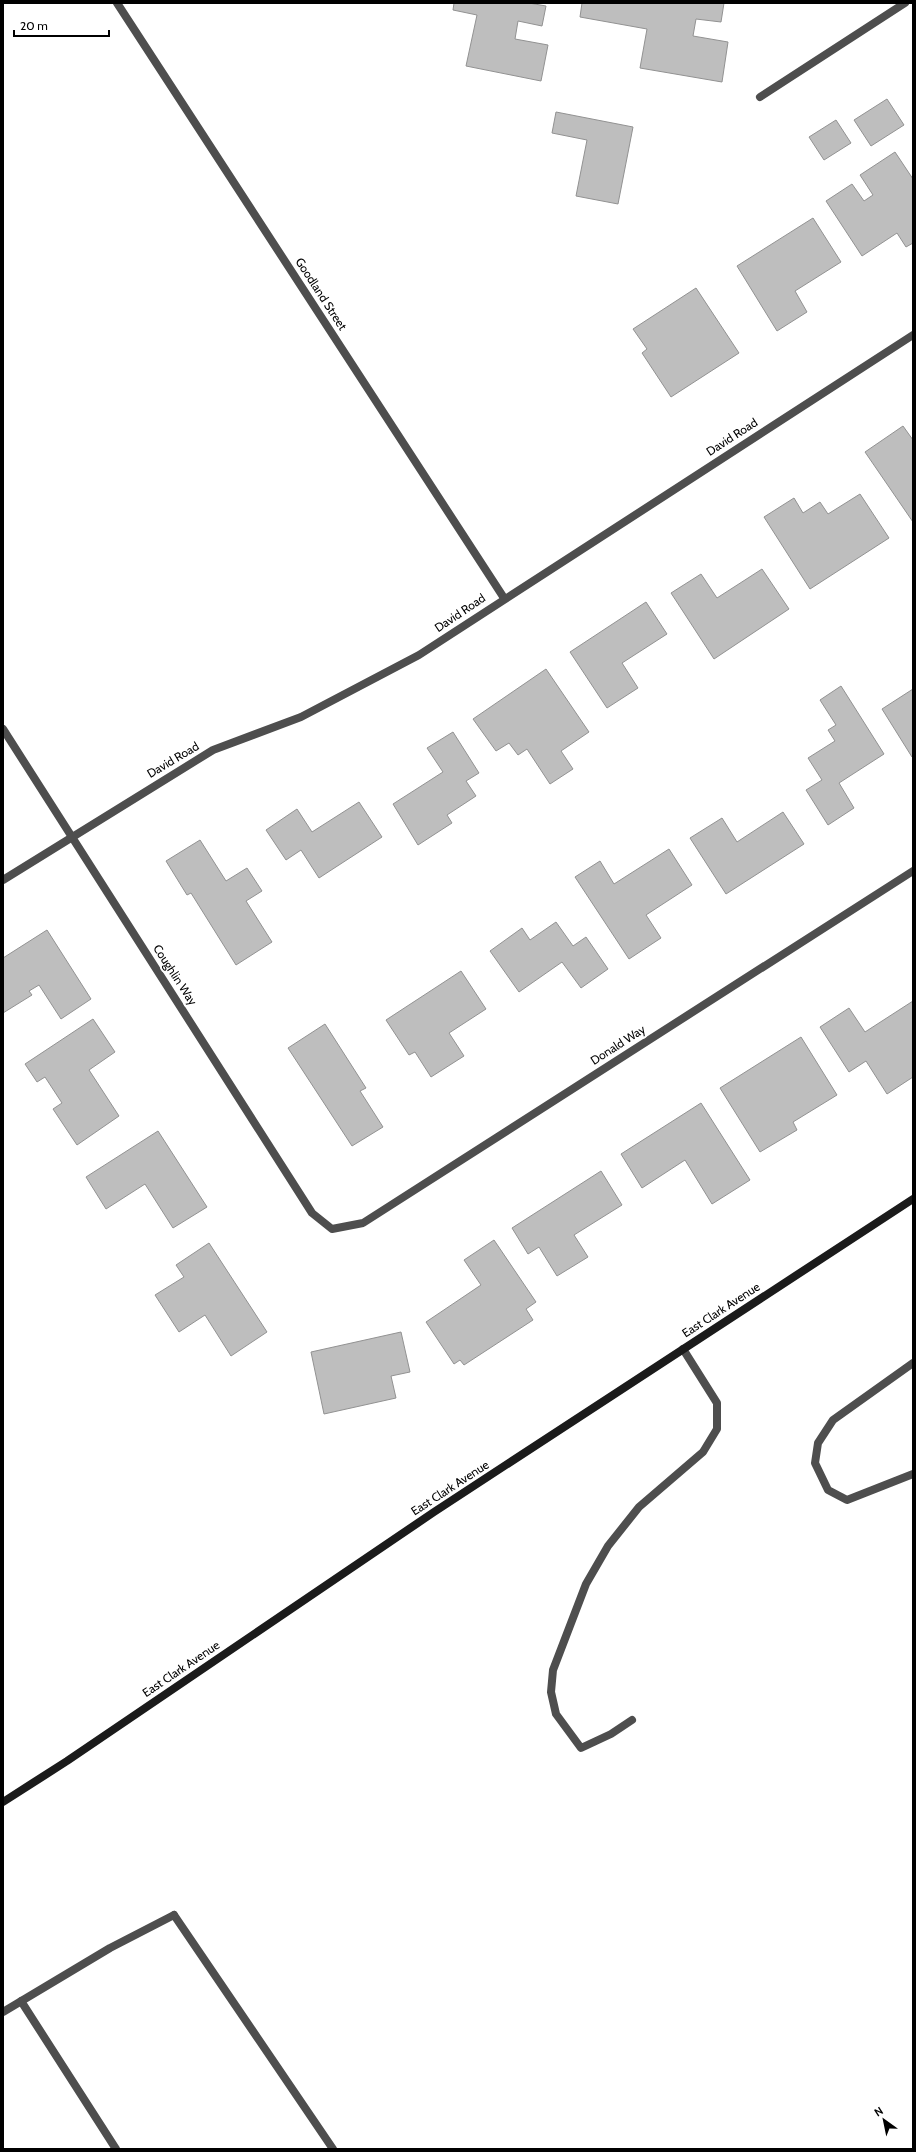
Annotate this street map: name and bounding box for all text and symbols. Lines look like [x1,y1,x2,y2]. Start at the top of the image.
scale bar [14,12,109,38]
text: 20 m [20,18,48,33]
street label: Goodland Street [292,255,350,333]
street label: David Road [703,414,760,459]
street label: David Road [431,590,488,635]
street label: David Road [144,738,201,781]
street label: Coughlin Way [150,941,201,1008]
street label: Donald Way [588,1021,648,1068]
street label: East Clark Avenue [679,1279,763,1340]
street label: East Clark Avenue [408,1457,492,1518]
street label: East Clark Avenue [139,1637,222,1700]
north arrow [864,2100,904,2140]
text: N [871,2104,886,2120]

